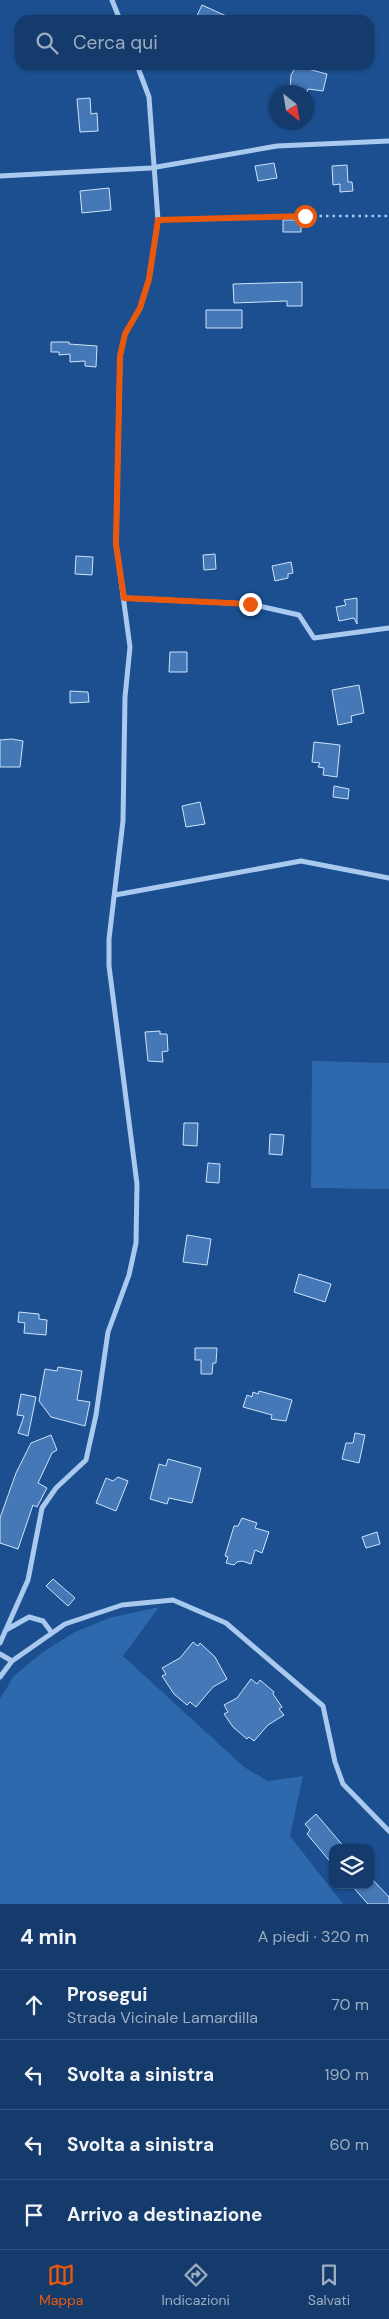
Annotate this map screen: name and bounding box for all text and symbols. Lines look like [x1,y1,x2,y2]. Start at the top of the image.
search box [15,15,374,70]
icon: search [33,29,61,57]
text: Cerca qui [73,30,158,55]
north arrow [269,85,314,130]
route start [294,205,317,228]
route end [239,593,262,616]
map controls [329,1844,374,1889]
button: layers [329,1844,374,1889]
text: 4 min [20,1923,77,1951]
text: A piedi · 320 m [258,1926,369,1947]
text: Prosegui [67,1982,147,2007]
icon: ahead [20,1991,48,2019]
text: 70 m [331,1994,369,2015]
text: Strada Vicinale Lamardilla [67,2007,258,2028]
icon: left [20,2061,48,2089]
text: Svolta a sinistra [67,2062,214,2087]
text: 190 m [325,2064,369,2085]
icon: left [20,2131,48,2159]
text: Svolta a sinistra [67,2132,214,2157]
text: 60 m [329,2134,369,2155]
icon: arrive [20,2201,48,2229]
text: Arrivo a destinazione [67,2202,262,2227]
tab: Mappa [39,2261,84,2309]
tab: Indicazioni [161,2261,230,2309]
tab: Salvati [308,2261,350,2309]

